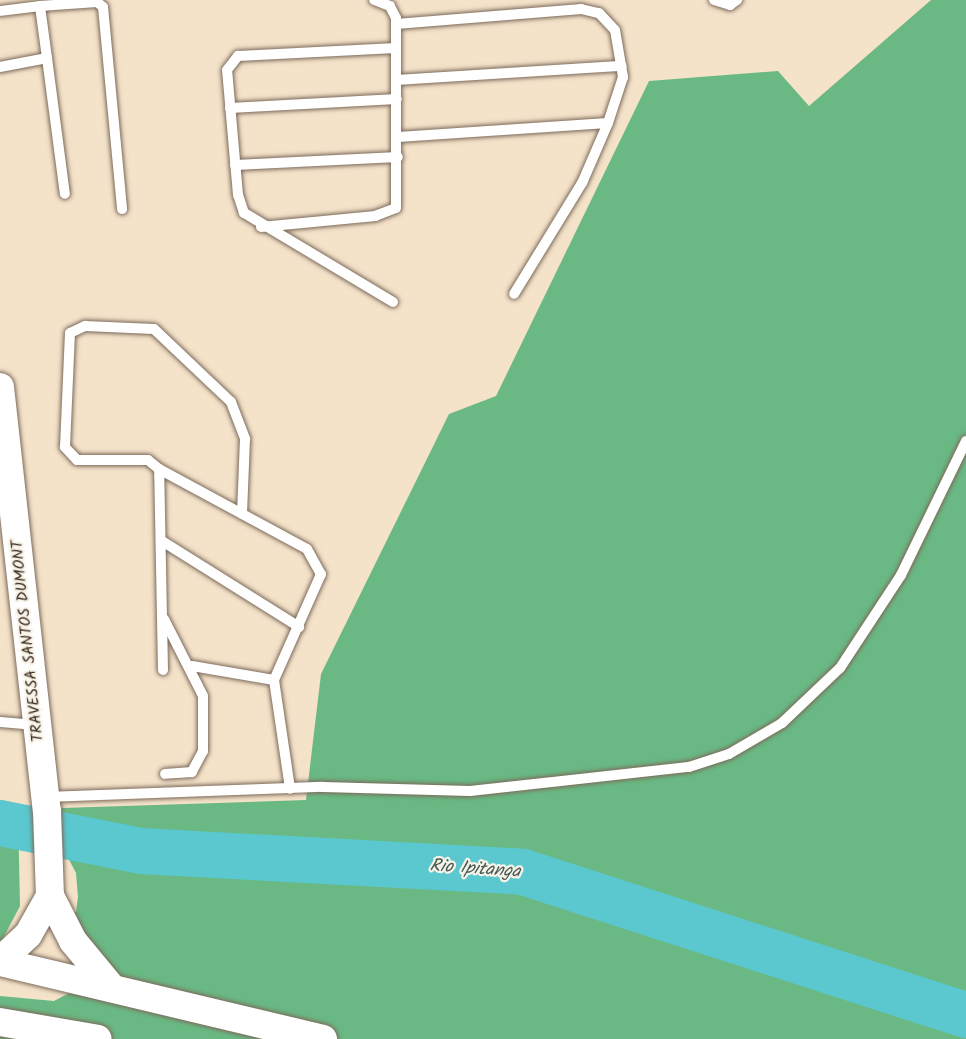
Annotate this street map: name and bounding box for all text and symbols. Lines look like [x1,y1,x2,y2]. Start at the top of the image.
street label: TRAVESSA SANTOS DUMONT [8,539,48,743]
water label: Rio Ipitanga [429,856,521,884]

